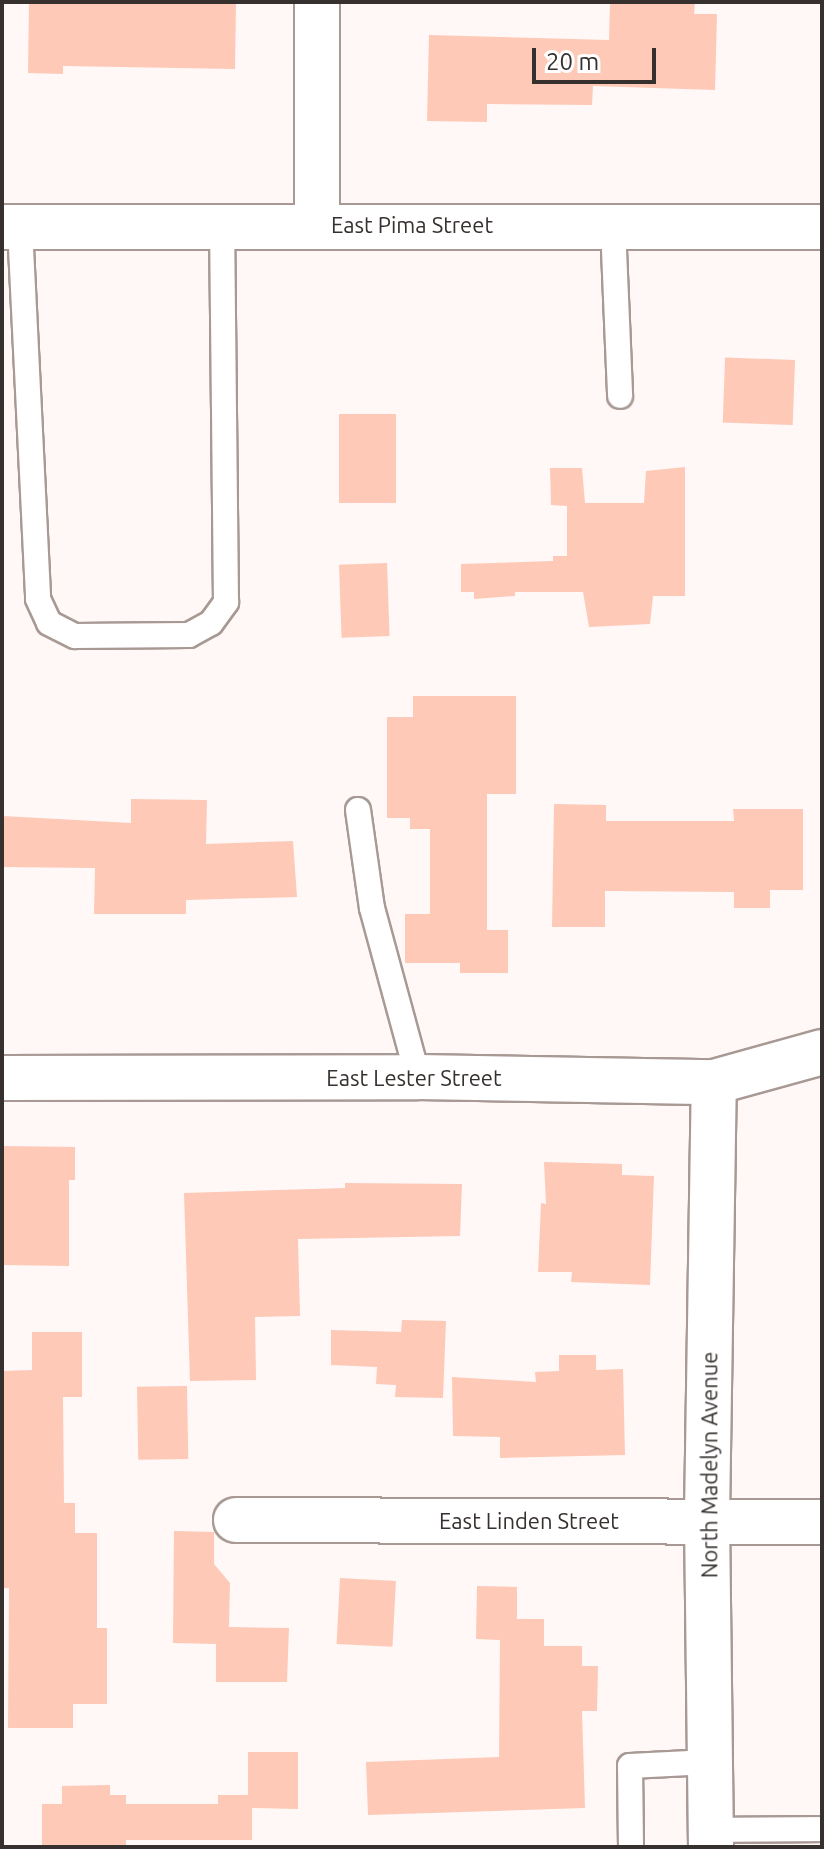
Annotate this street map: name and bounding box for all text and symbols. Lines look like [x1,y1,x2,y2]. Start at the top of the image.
scale bar [536,32,660,82]
text: 20 m [546,48,599,75]
street label: East Pima Street [331,212,493,238]
street label: East Lester Street [326,1065,502,1091]
street label: North Madelyn Avenue [696,1352,722,1578]
street label: East Linden Street [439,1508,619,1534]

